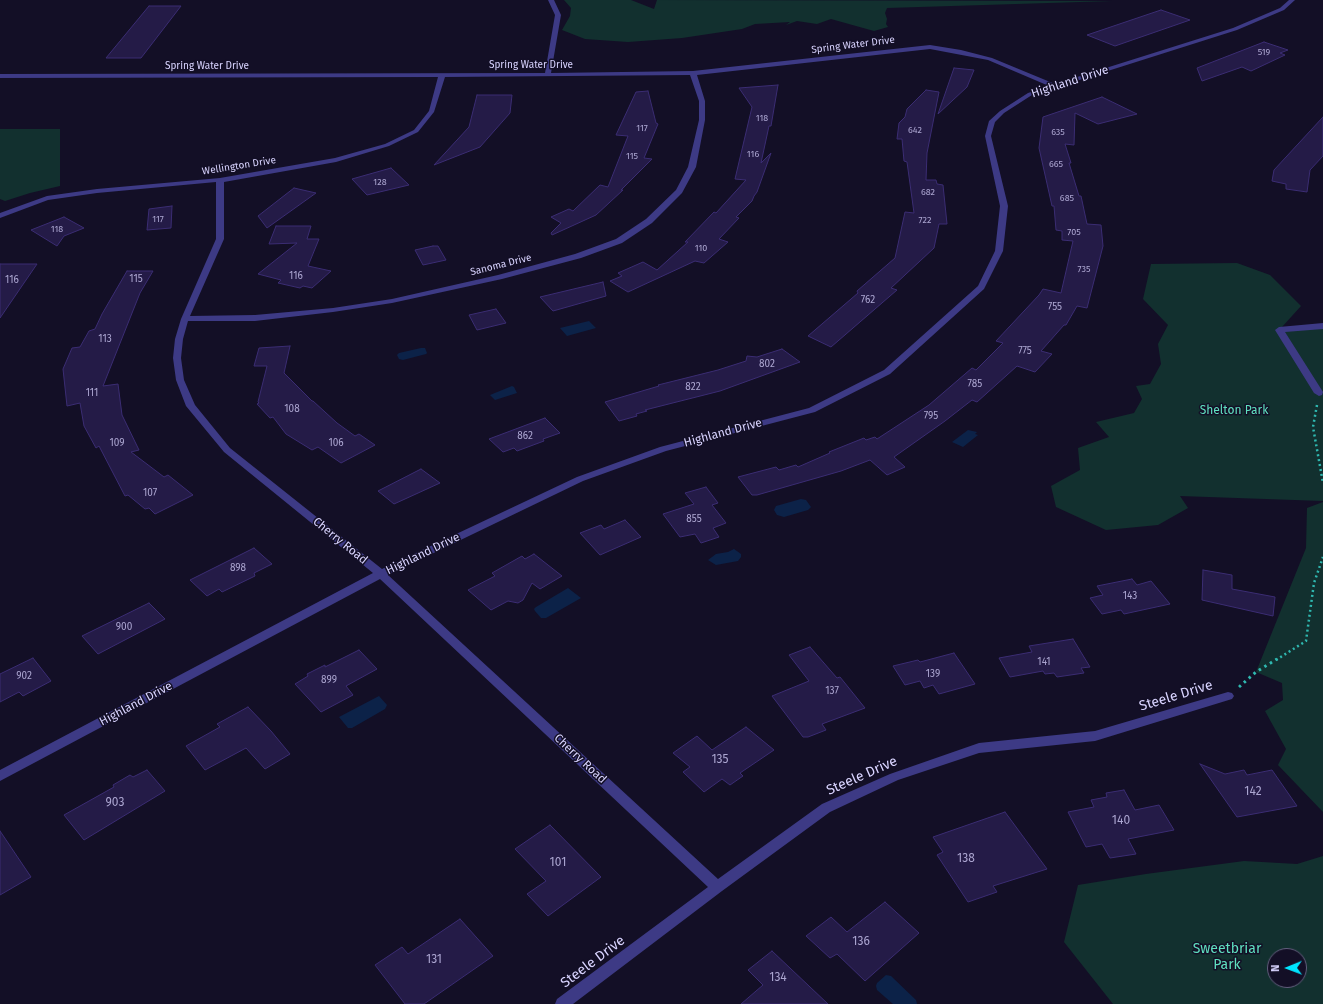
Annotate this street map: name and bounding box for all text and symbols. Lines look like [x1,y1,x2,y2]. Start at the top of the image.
street label: Spring Water Drive [811,34,895,56]
house number: 519 [1258,47,1270,57]
street label: Spring Water Drive [489,59,573,71]
street label: Spring Water Drive [165,60,249,72]
street label: Highland Drive [1030,63,1110,101]
house number: 118 [756,113,768,123]
house number: 117 [636,123,648,133]
house number: 642 [908,125,922,135]
house number: 635 [1051,127,1065,137]
house number: 116 [747,149,759,159]
house number: 115 [626,151,638,161]
street label: Wellington Drive [201,154,277,178]
house number: 665 [1049,159,1063,169]
house number: 128 [373,177,387,187]
house number: 682 [921,187,935,197]
house number: 685 [1060,193,1074,203]
house number: 117 [152,214,164,224]
house number: 722 [919,215,931,225]
house number: 118 [51,224,63,234]
house number: 705 [1067,227,1081,237]
house number: 110 [695,243,707,253]
street label: Sanoma Drive [469,252,533,278]
house number: 735 [1078,264,1090,274]
house number: 116 [289,270,303,282]
house number: 115 [129,273,143,285]
house number: 116 [5,274,19,286]
house number: 762 [861,294,875,306]
house number: 755 [1048,301,1062,313]
house number: 113 [98,333,112,345]
house number: 775 [1018,345,1032,357]
house number: 802 [759,358,775,370]
house number: 785 [968,378,982,390]
house number: 822 [685,381,701,393]
house number: 111 [86,387,98,399]
house number: 108 [284,403,300,415]
park label: Shelton Park [1200,404,1268,418]
house number: 795 [924,410,938,422]
street label: Highland Drive [682,416,764,450]
house number: 862 [517,430,533,442]
house number: 109 [109,437,125,449]
house number: 106 [328,437,344,449]
house number: 107 [143,487,157,499]
house number: 855 [686,513,702,525]
street label: Cherry Road [310,515,370,567]
street label: Highland Drive [384,530,462,578]
house number: 898 [230,562,246,574]
house number: 143 [1123,590,1137,602]
house number: 900 [116,621,132,633]
house number: 141 [1037,656,1051,668]
house number: 139 [926,668,940,680]
house number: 902 [16,670,32,682]
house number: 899 [321,674,337,686]
street label: Steele Drive [1137,677,1215,715]
street label: Highland Drive [97,679,175,729]
house number: 137 [825,685,839,697]
street label: Cherry Road [551,731,609,787]
house number: 135 [711,753,729,767]
street label: Steele Drive [824,753,900,799]
house number: 142 [1244,785,1262,799]
house number: 903 [106,796,124,810]
house number: 140 [1112,814,1130,828]
house number: 138 [957,852,975,866]
house number: 101 [550,856,566,870]
street label: Steele Drive [558,932,628,992]
house number: 136 [852,935,870,949]
park label: Sweetbriar Park [1193,941,1261,974]
north arrow [1267,948,1307,988]
house number: 131 [426,953,442,967]
text: N [1269,964,1282,972]
house number: 134 [769,971,787,985]

